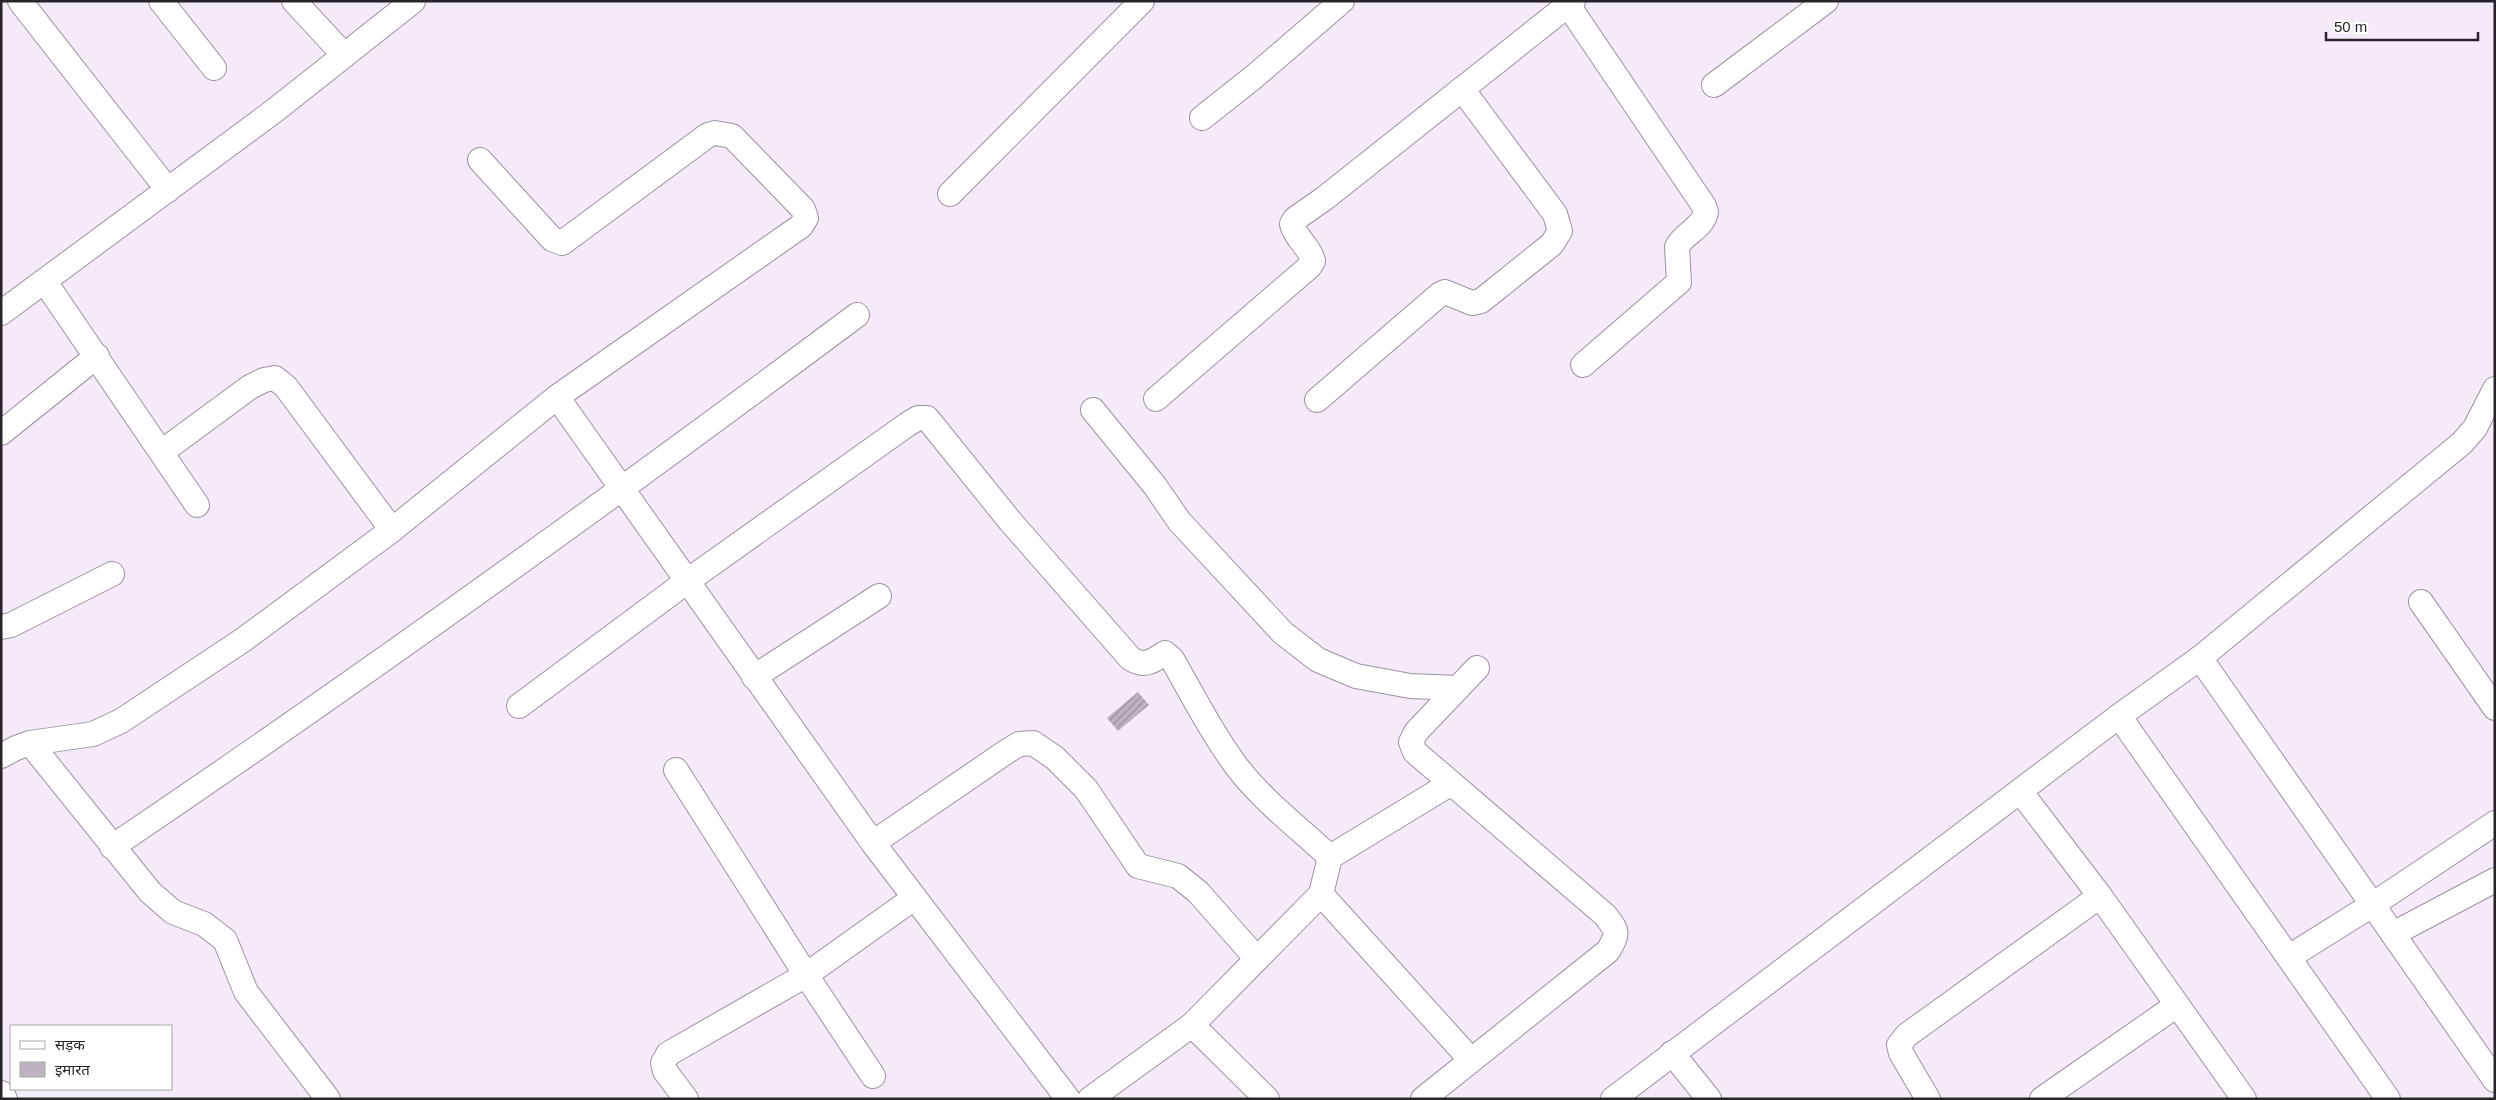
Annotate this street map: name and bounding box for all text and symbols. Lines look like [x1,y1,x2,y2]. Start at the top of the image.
scale bar [2326,10,2478,42]
text: 50 m [2334,18,2367,35]
legend [10,1025,172,1090]
text: सड़क [55,1036,85,1053]
text: इमारत [55,1061,90,1078]

